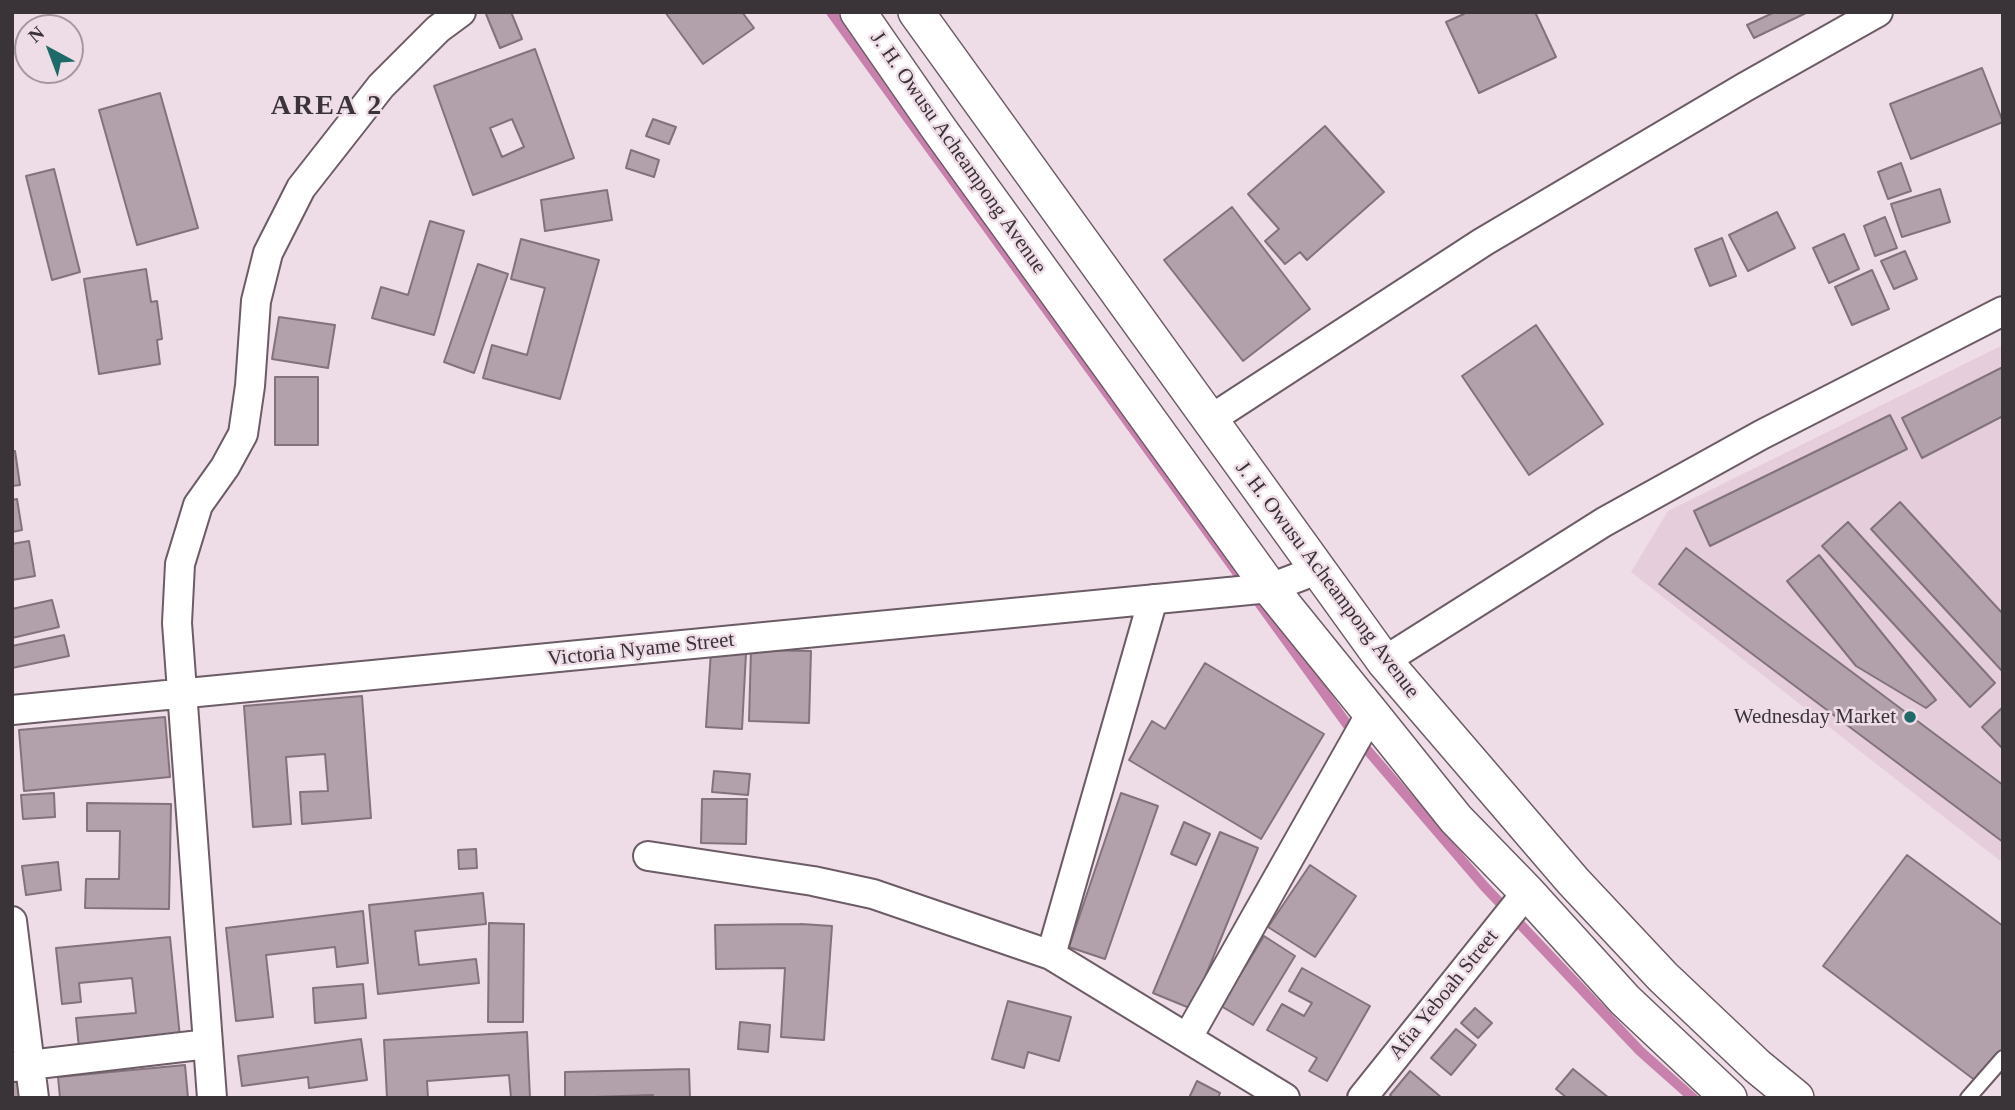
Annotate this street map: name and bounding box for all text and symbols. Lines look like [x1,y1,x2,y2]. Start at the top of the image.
north arrow [14,14,84,84]
text: N [24,22,48,47]
street label: J. H. Owusu Acheampong Avenue [864,27,1052,279]
district label: AREA 2 [272,90,382,124]
street label: J. H. Owusu Acheampong Avenue [1230,457,1424,703]
street label: Victoria Nyame Street [546,628,736,672]
place label: Wednesday Market [1734,704,1896,730]
marker: Wednesday Market [1902,709,1918,725]
street label: Afia Yeboah Street [1384,925,1504,1065]

